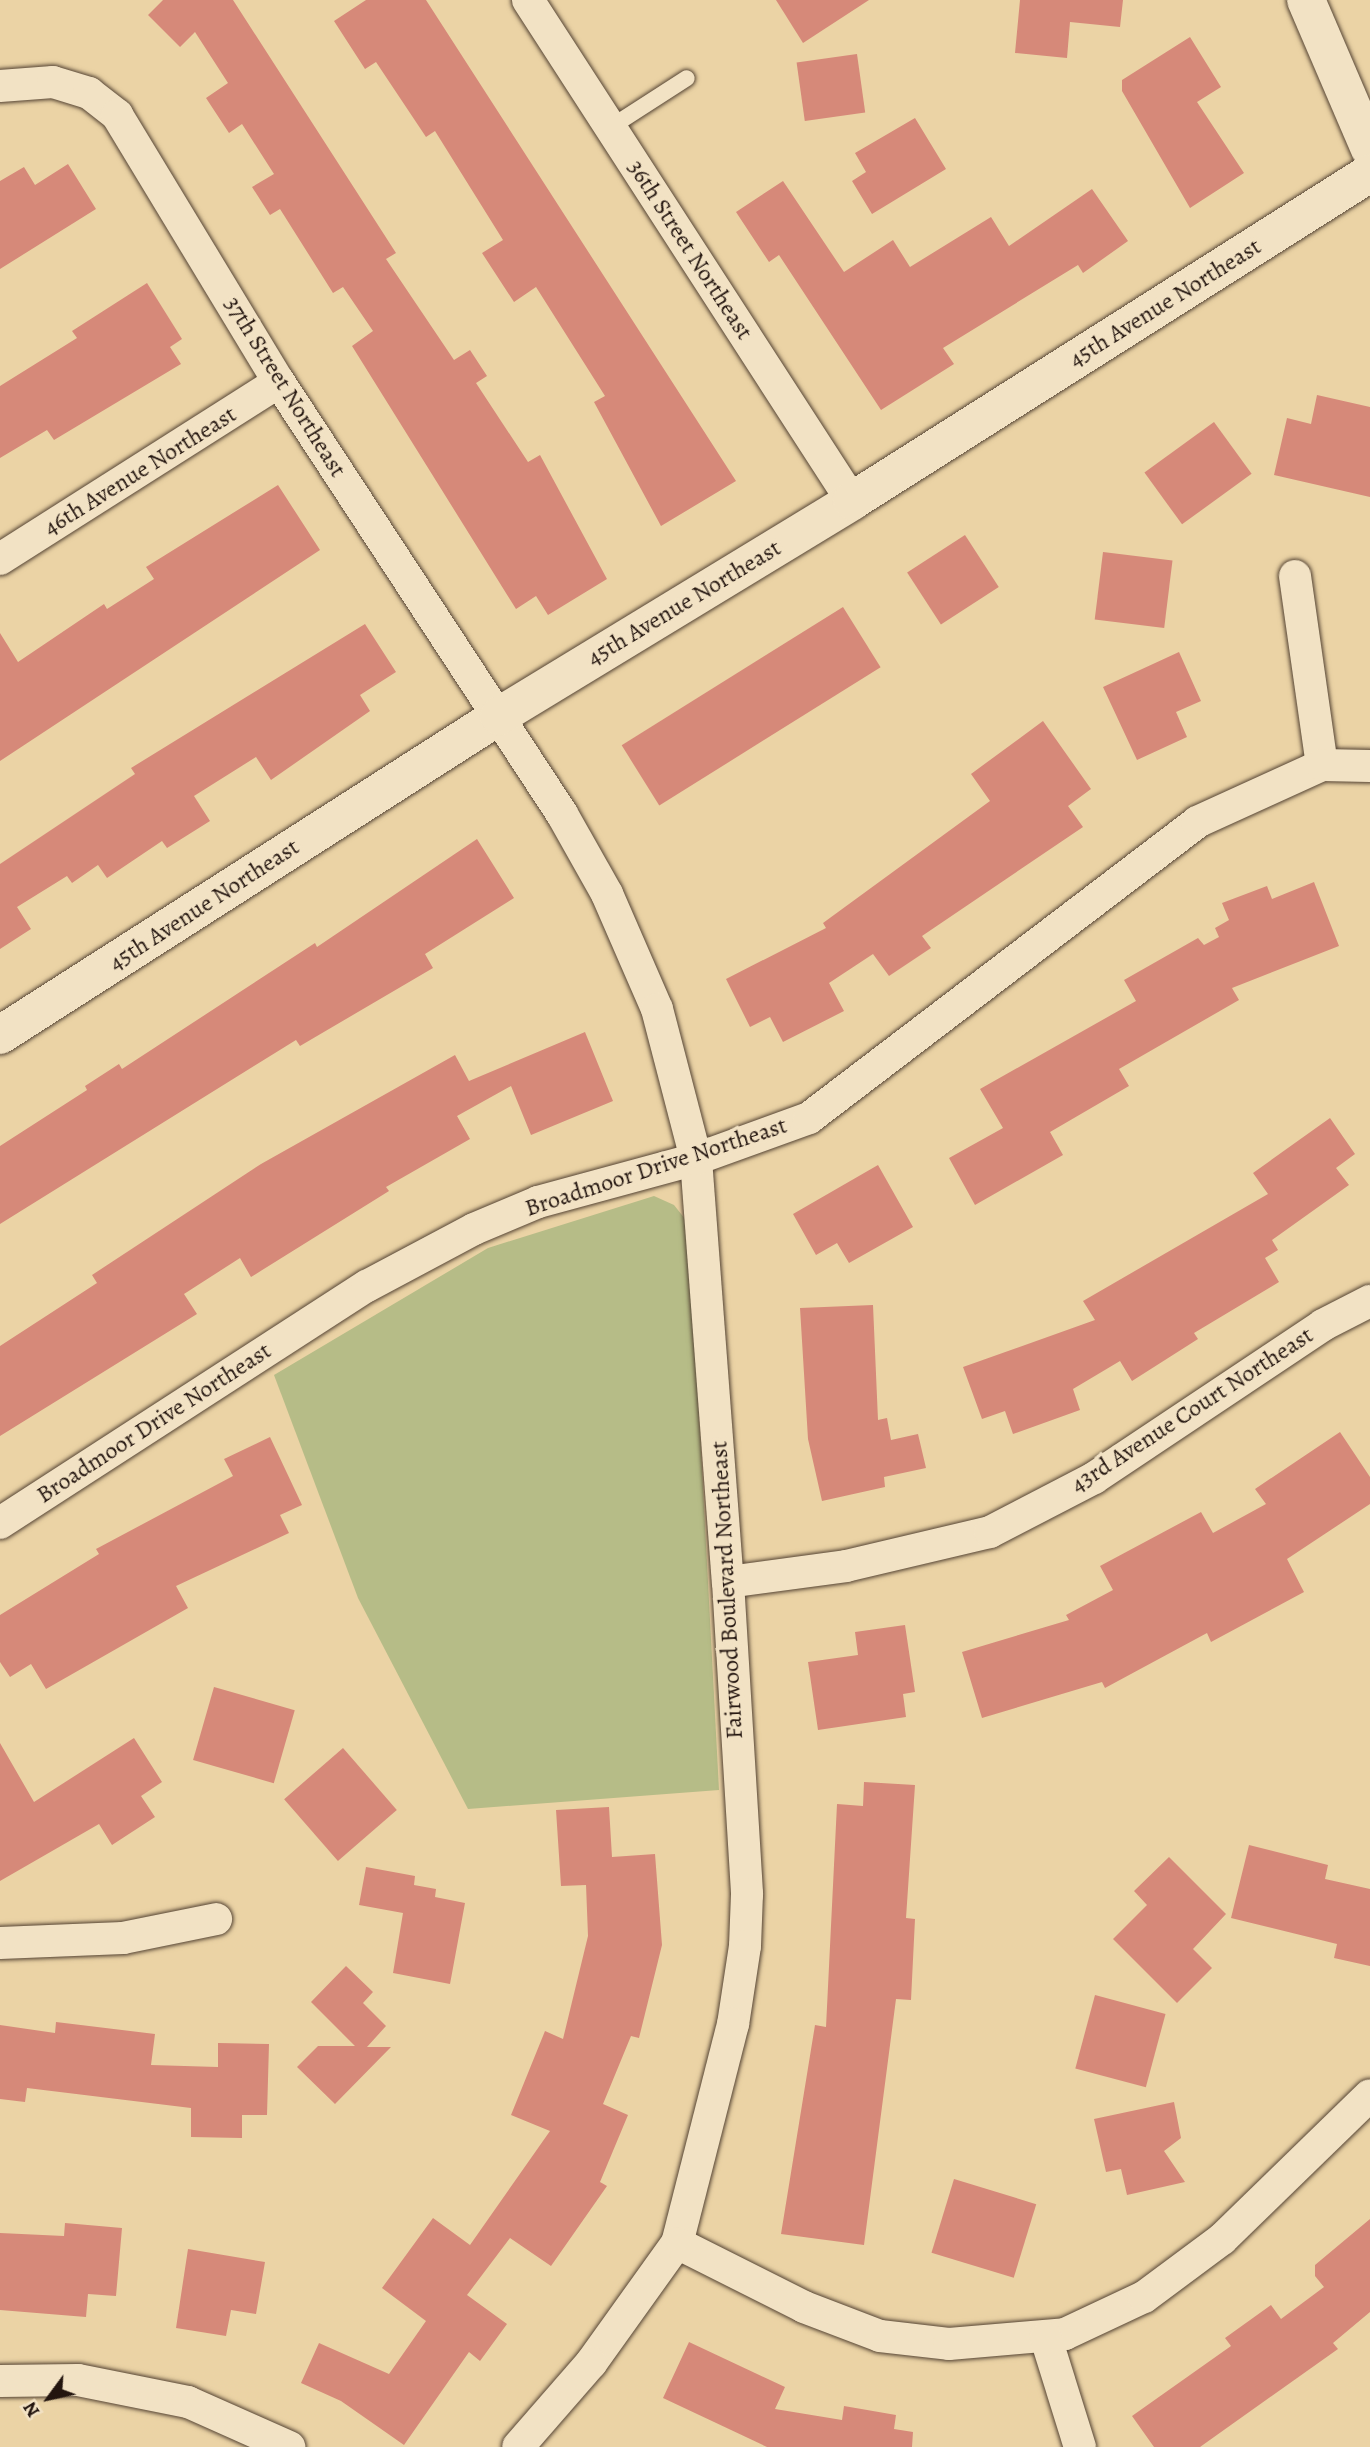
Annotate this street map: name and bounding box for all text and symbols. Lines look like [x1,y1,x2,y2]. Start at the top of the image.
street label: 36th Street Northeast [621,155,759,345]
street label: 45th Avenue Northeast [1064,232,1266,374]
street label: 37th Street Northeast [218,291,352,483]
street label: 46th Avenue Northeast [38,400,242,542]
street label: 45th Avenue Northeast [582,534,786,672]
street label: 45th Avenue Northeast [103,833,305,977]
street label: Broadmoor Drive Northeast [521,1111,791,1223]
street label: 43rd Avenue Court Northeast [1065,1321,1319,1499]
street label: Broadmoor Drive Northeast [31,1336,277,1510]
street label: Fairwood Boulevard Northeast [705,1440,749,1740]
north arrow [14,2363,84,2433]
text: N [17,2397,46,2422]

